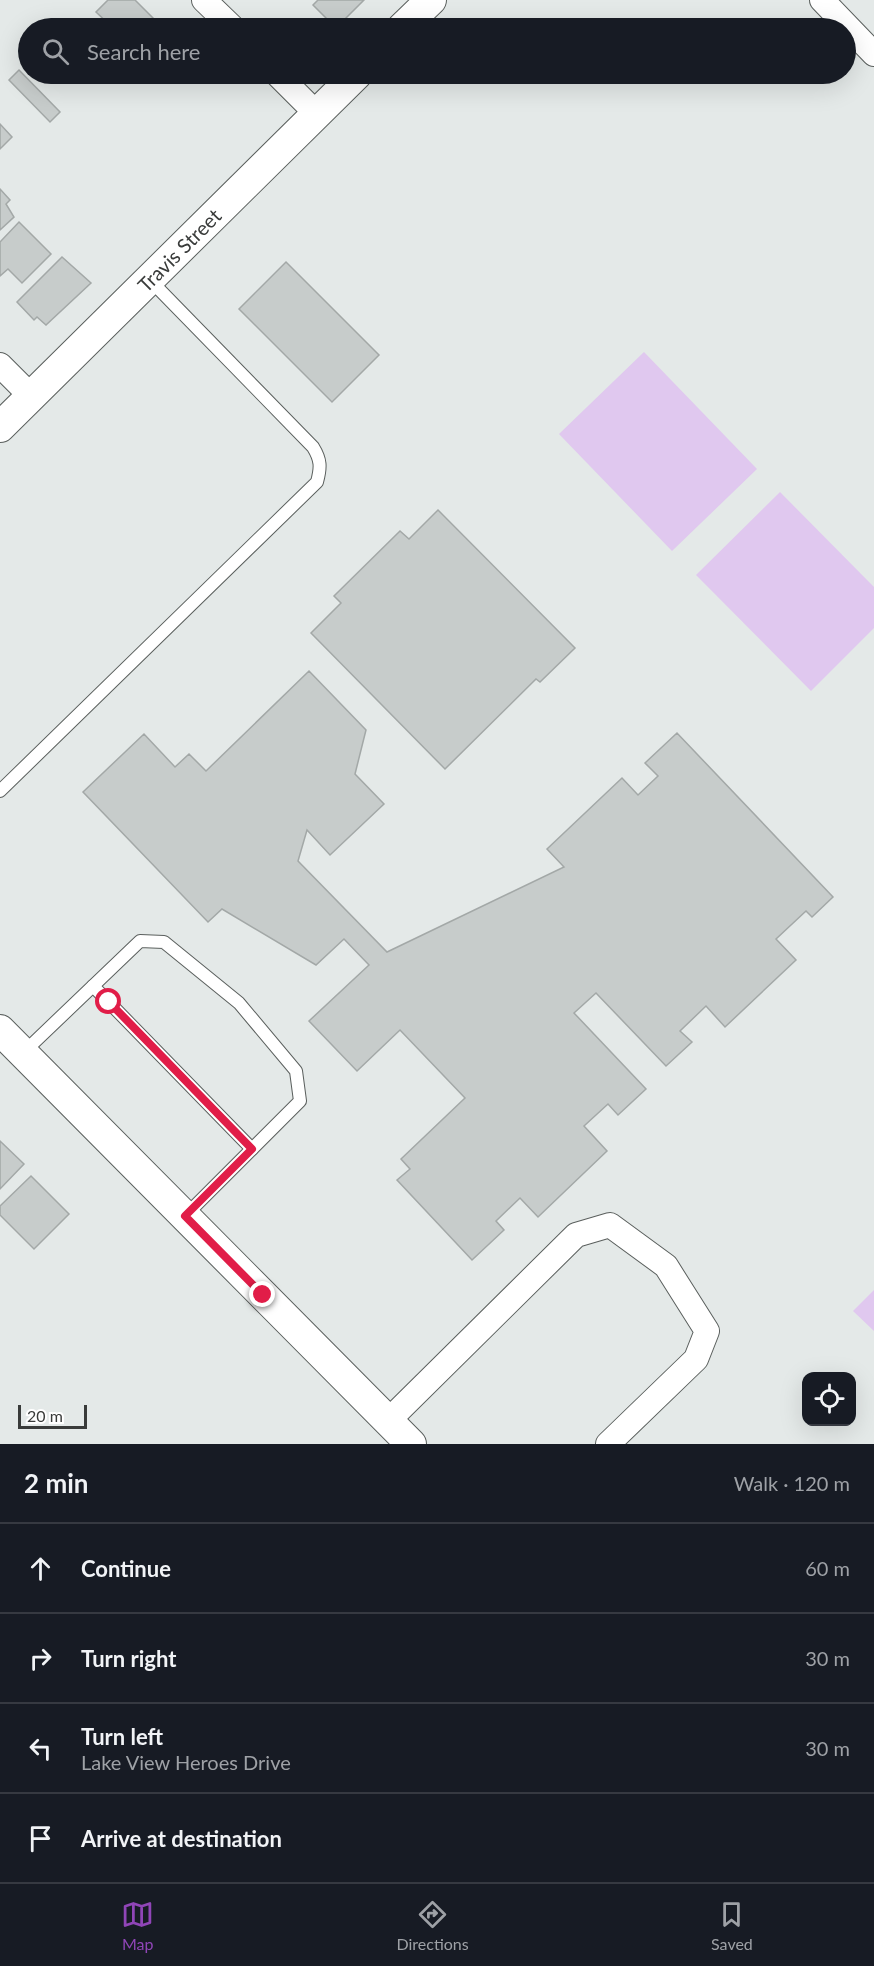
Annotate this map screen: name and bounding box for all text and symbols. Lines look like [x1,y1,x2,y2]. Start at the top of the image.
search box [18,18,856,84]
icon: search [39,35,72,68]
text: Search here [87,38,200,65]
street label: Travis Street [132,203,226,297]
route start [95,988,121,1014]
route end [249,1281,275,1307]
map controls [802,1372,856,1426]
button: locate [802,1372,856,1426]
scale bar [18,1402,87,1430]
text: 20 m [27,1406,63,1425]
text: 2 min [24,1467,88,1499]
text: Walk · 120 m [734,1471,850,1495]
icon: ahead [24,1552,57,1585]
text: Continue [81,1555,171,1582]
text: 60 m [805,1556,850,1580]
icon: right [24,1642,57,1675]
text: Turn right [81,1645,176,1672]
text: 30 m [805,1646,850,1670]
text: Turn left [81,1723,163,1750]
icon: left [24,1732,57,1765]
text: 30 m [805,1736,850,1760]
text: Lake View Heroes Drive [81,1750,291,1774]
icon: arrive [24,1822,57,1855]
text: Arrive at destination [81,1825,282,1852]
tab: Map [121,1898,154,1953]
tab: Directions [396,1898,469,1953]
tab: Saved [711,1898,753,1953]

